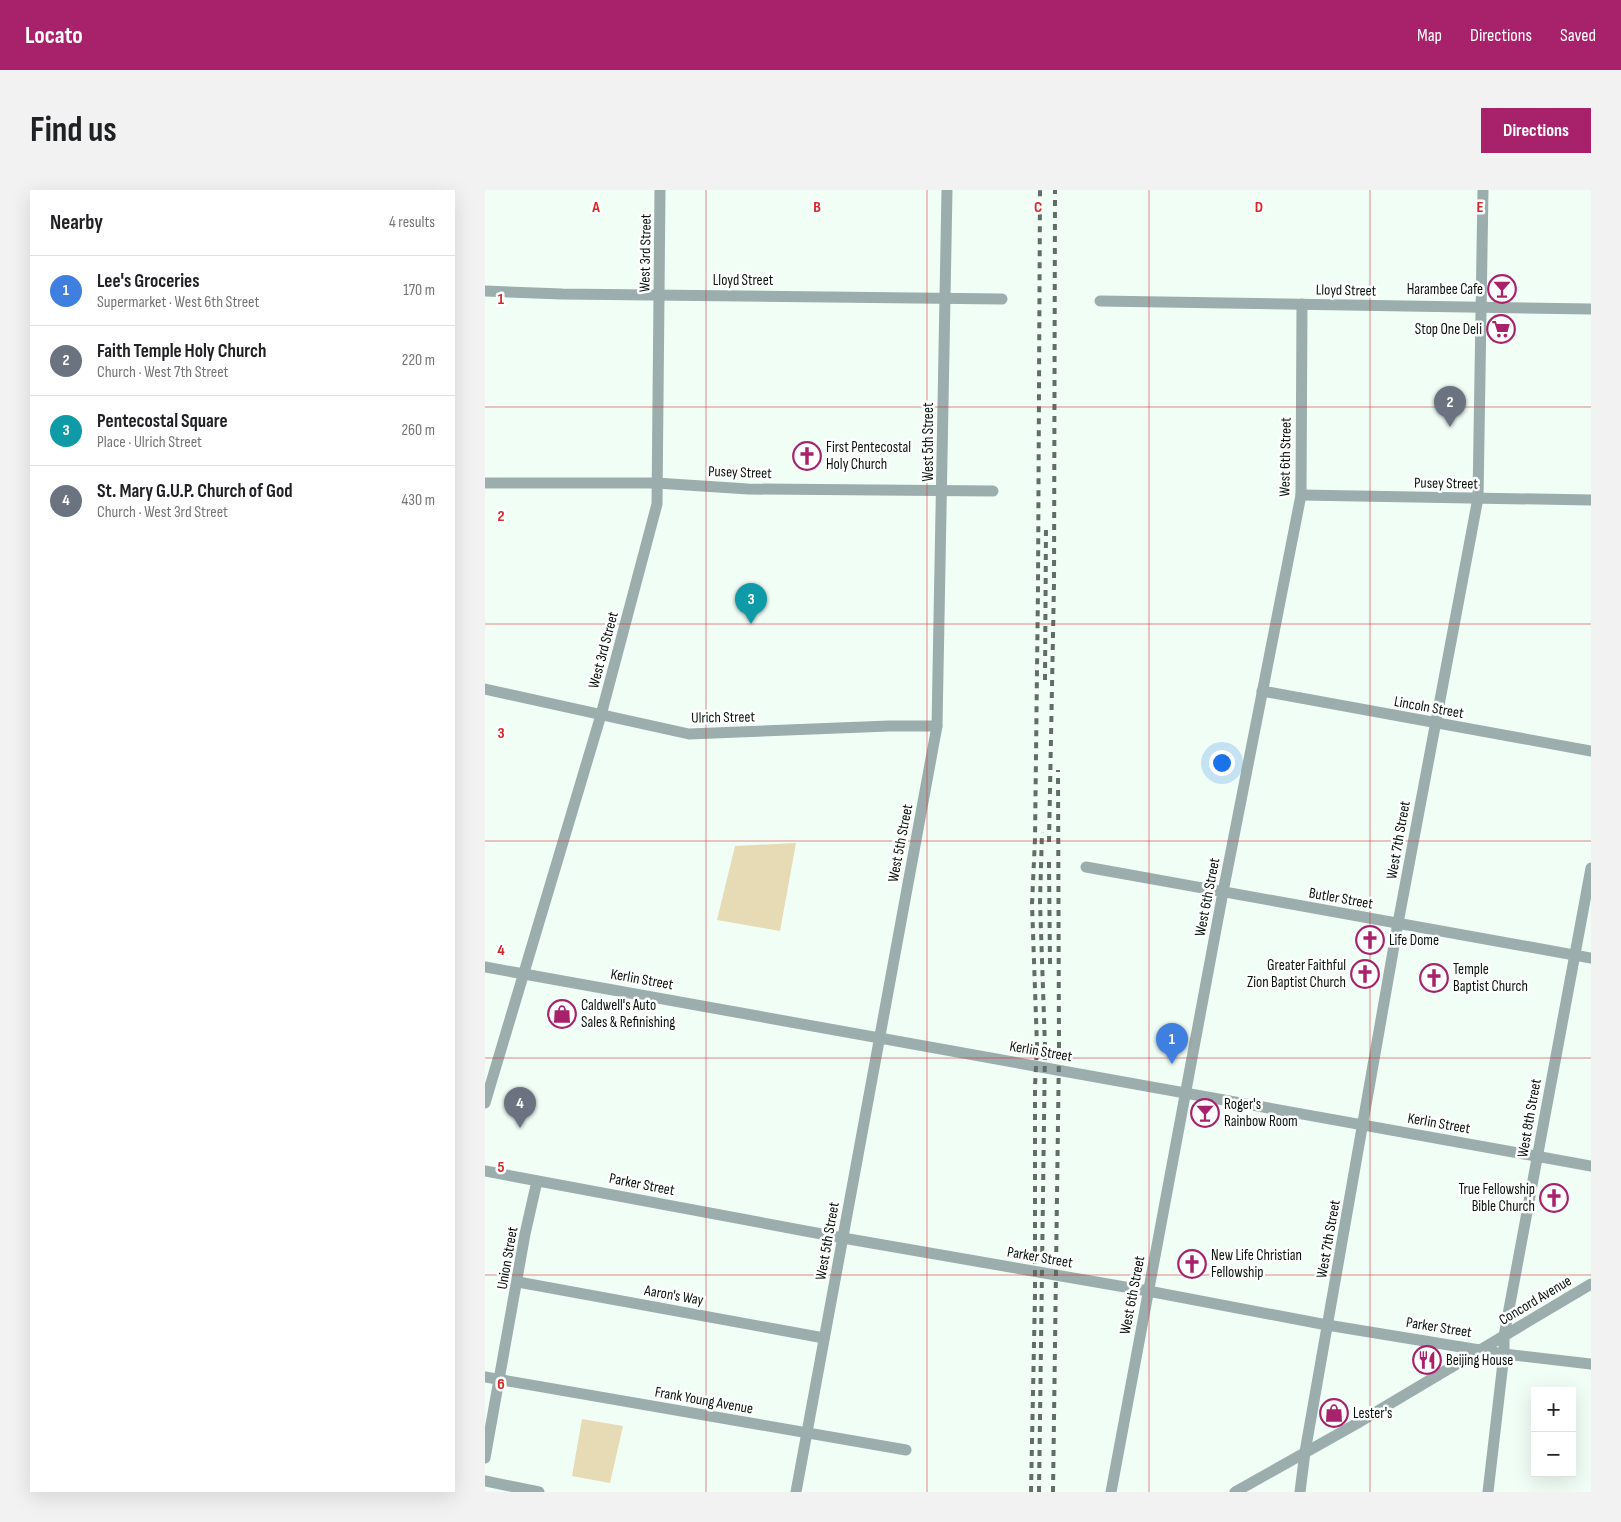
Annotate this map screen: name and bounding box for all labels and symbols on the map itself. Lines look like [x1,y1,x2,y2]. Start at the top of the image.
text: A [591,198,600,217]
text: B [813,198,821,217]
text: C [1034,198,1042,217]
text: D [1255,198,1263,217]
text: E [1477,198,1484,217]
street label: West 3rd Street [635,213,656,292]
street label: Lloyd Street [713,271,774,290]
bar icon: Harambee Cafe [1487,274,1517,304]
street label: Lloyd Street [1316,280,1377,301]
place label: Harambee Cafe [1407,280,1483,299]
text: 1 [498,290,505,309]
supermarket icon: Stop One Deli [1486,314,1516,344]
place label: Stop One Deli [1415,320,1482,339]
pin: 2 [1434,386,1466,427]
street label: West 5th Street [919,402,938,481]
street label: West 6th Street [1275,417,1296,497]
place label: First Pentecostal Holy Church [826,438,911,474]
church icon: First Pentecostal Holy Church [792,441,822,471]
street label: Pusey Street [708,462,773,483]
street label: Pusey Street [1414,473,1478,494]
text: 2 [497,507,505,526]
pin: 3 [735,583,767,624]
street label: West 3rd Street [584,609,623,691]
street label: Lincoln Street [1393,692,1466,723]
street label: Ulrich Street [691,707,755,728]
text: 3 [497,724,505,743]
your location [1209,750,1235,776]
street label: West 7th Street [1382,799,1415,881]
street label: West 5th Street [884,802,917,884]
street label: West 6th Street [1191,856,1224,938]
street label: Butler Street [1307,884,1375,914]
church icon: Life Dome [1355,925,1385,955]
place label: Life Dome [1389,931,1439,950]
text: 4 [497,941,505,960]
place label: Greater Faithful Zion Baptist Church [1247,956,1346,992]
church icon: Greater Faithful Zion Baptist Church [1350,959,1380,989]
place label: Temple Baptist Church [1453,960,1528,996]
church icon: Temple Baptist Church [1419,963,1449,993]
street label: Kerlin Street [609,965,675,994]
place label: Caldwell's Auto Sales & Refinishing [581,996,675,1032]
shop icon: Caldwell's Auto Sales & Refinishing [547,999,577,1029]
pin: 1 [1156,1023,1188,1064]
street label: Kerlin Street [1008,1037,1074,1066]
street label: West 8th Street [1513,1077,1546,1159]
pin: 4 [504,1087,536,1128]
place label: Roger's Rainbow Room [1224,1095,1298,1131]
bar icon: Roger's Rainbow Room [1190,1098,1220,1128]
street label: Kerlin Street [1406,1109,1472,1138]
text: 5 [497,1158,505,1177]
street label: Parker Street [608,1169,677,1200]
place label: True Fellowship Bible Church [1459,1180,1535,1216]
church icon: True Fellowship Bible Church [1539,1183,1569,1213]
street label: West 7th Street [1312,1198,1345,1280]
street label: West 5th Street [811,1200,844,1282]
street label: Union Street [493,1225,522,1291]
street label: Parker Street [1006,1242,1075,1273]
place label: New Life Christian Fellowship [1211,1246,1302,1282]
church icon: New Life Christian Fellowship [1177,1249,1207,1279]
street label: West 6th Street [1116,1254,1149,1336]
street label: Concord Avenue [1496,1271,1575,1330]
street label: Aaron's Way [642,1281,705,1310]
street label: Parker Street [1405,1313,1473,1342]
restaurant icon: Beijing House [1412,1345,1442,1375]
place label: Beijing House [1446,1351,1513,1370]
text: 6 [497,1375,505,1394]
street label: Frank Young Avenue [653,1382,755,1418]
shop icon: Lester's [1319,1398,1349,1428]
place label: Lester's [1353,1404,1392,1423]

